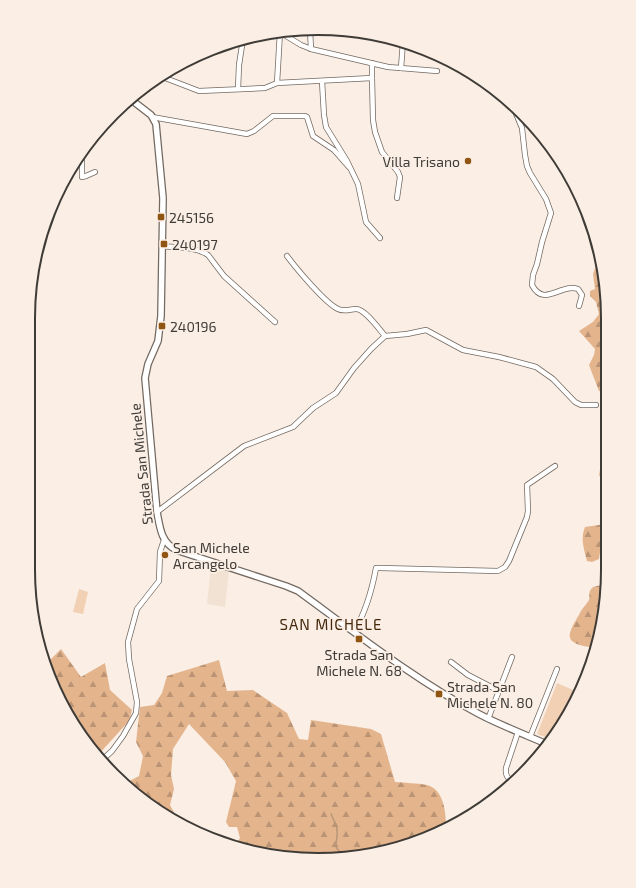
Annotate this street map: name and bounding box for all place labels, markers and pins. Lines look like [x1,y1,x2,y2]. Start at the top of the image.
place label: Villa Trisano [382,153,460,170]
marker: Villa Trisano [463,156,473,166]
place label: 245156 [169,209,214,226]
marker: 245156 [156,212,166,222]
place label: 240197 [172,236,218,253]
marker: 240197 [159,239,169,249]
place label: 240196 [170,318,217,335]
marker: 240196 [157,321,167,331]
place label: San Michele Arcangelo [173,539,250,572]
marker: San Michele Arcangelo [160,550,170,560]
marker: Strada San Michele N. 68 [354,634,364,644]
place label: Strada San Michele N. 68 [316,646,402,679]
place label: Strada San Michele N. 80 [447,678,533,711]
marker: Strada San Michele N. 80 [434,689,444,699]

